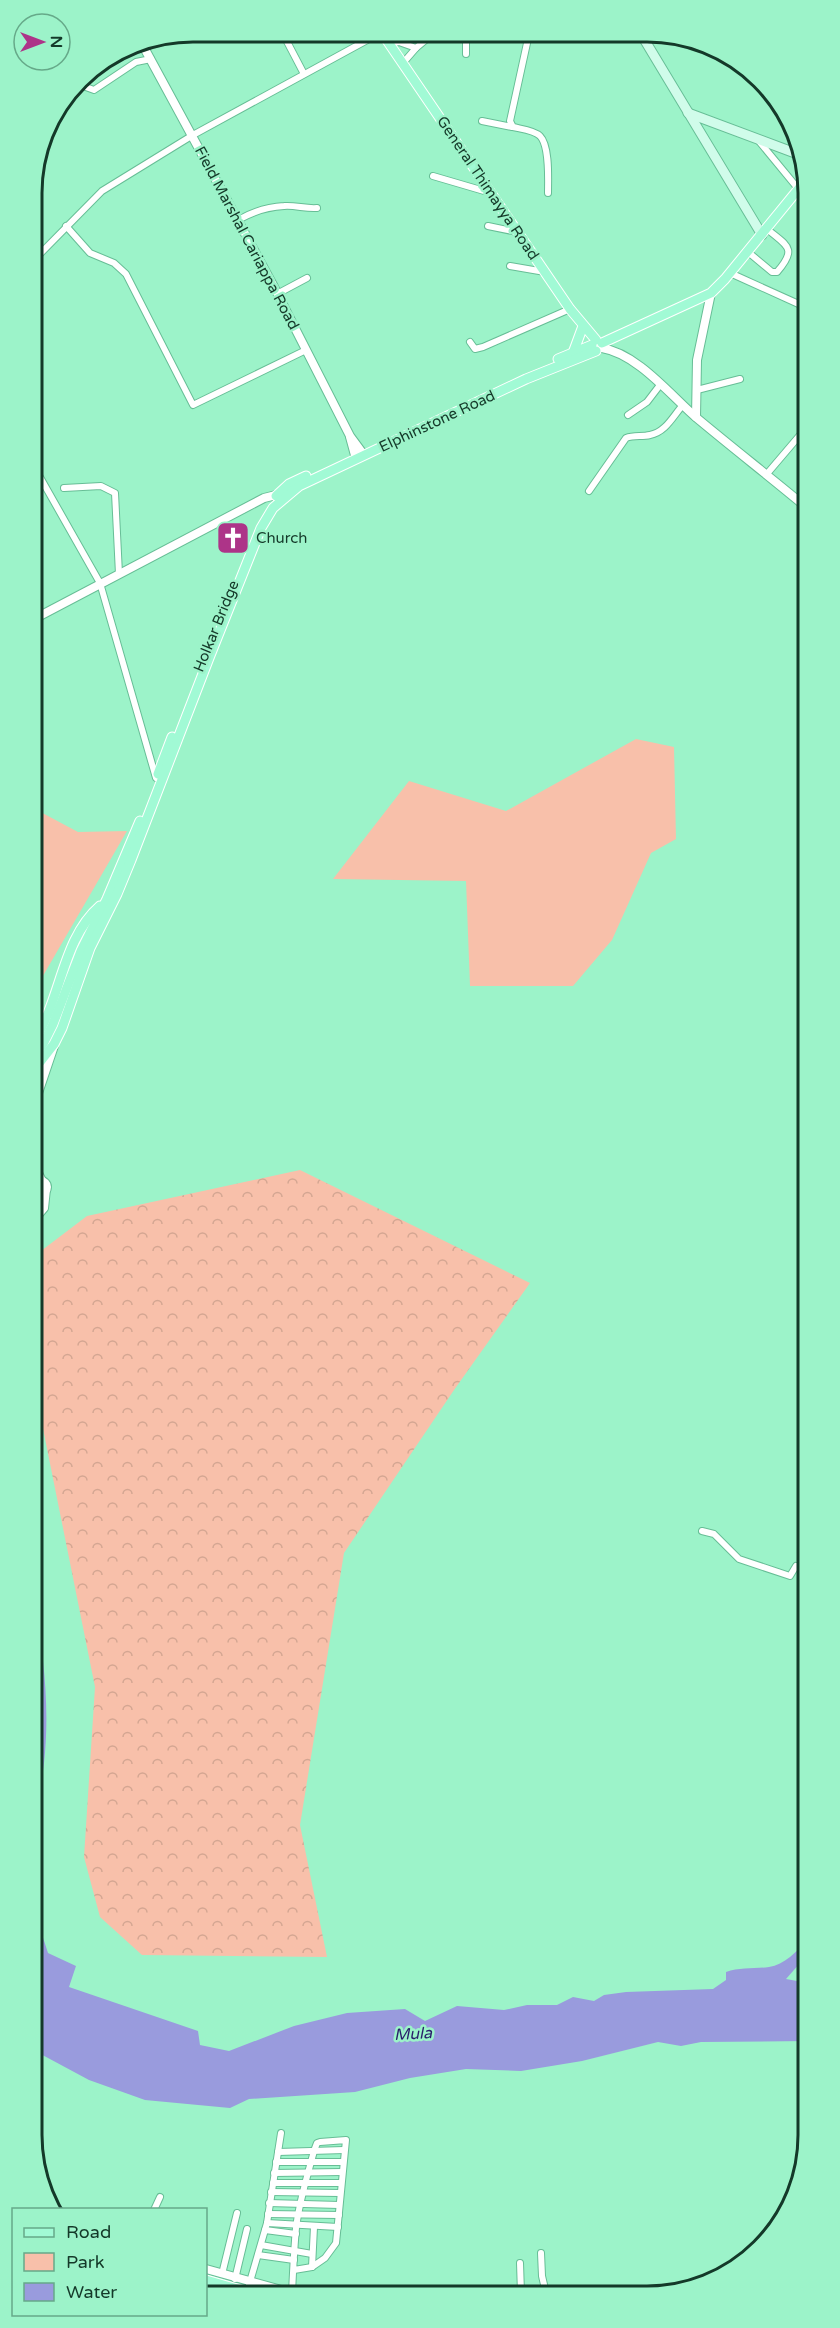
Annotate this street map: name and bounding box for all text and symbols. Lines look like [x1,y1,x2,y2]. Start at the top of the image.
north arrow [12,12,72,72]
text: N [46,36,66,48]
street label: General Thimayya Road [433,113,543,263]
street label: Field Marshal Cariappa Road [191,143,303,333]
street label: Elphinstone Road [376,386,498,456]
church icon: Church [215,520,251,556]
place label: Church [256,529,307,547]
street label: Holkar Bridge [189,578,243,674]
water label: Mula [394,2023,434,2045]
legend [12,2208,207,2316]
text: Road [66,2221,111,2243]
text: Park [66,2251,105,2273]
text: Water [66,2281,117,2303]

